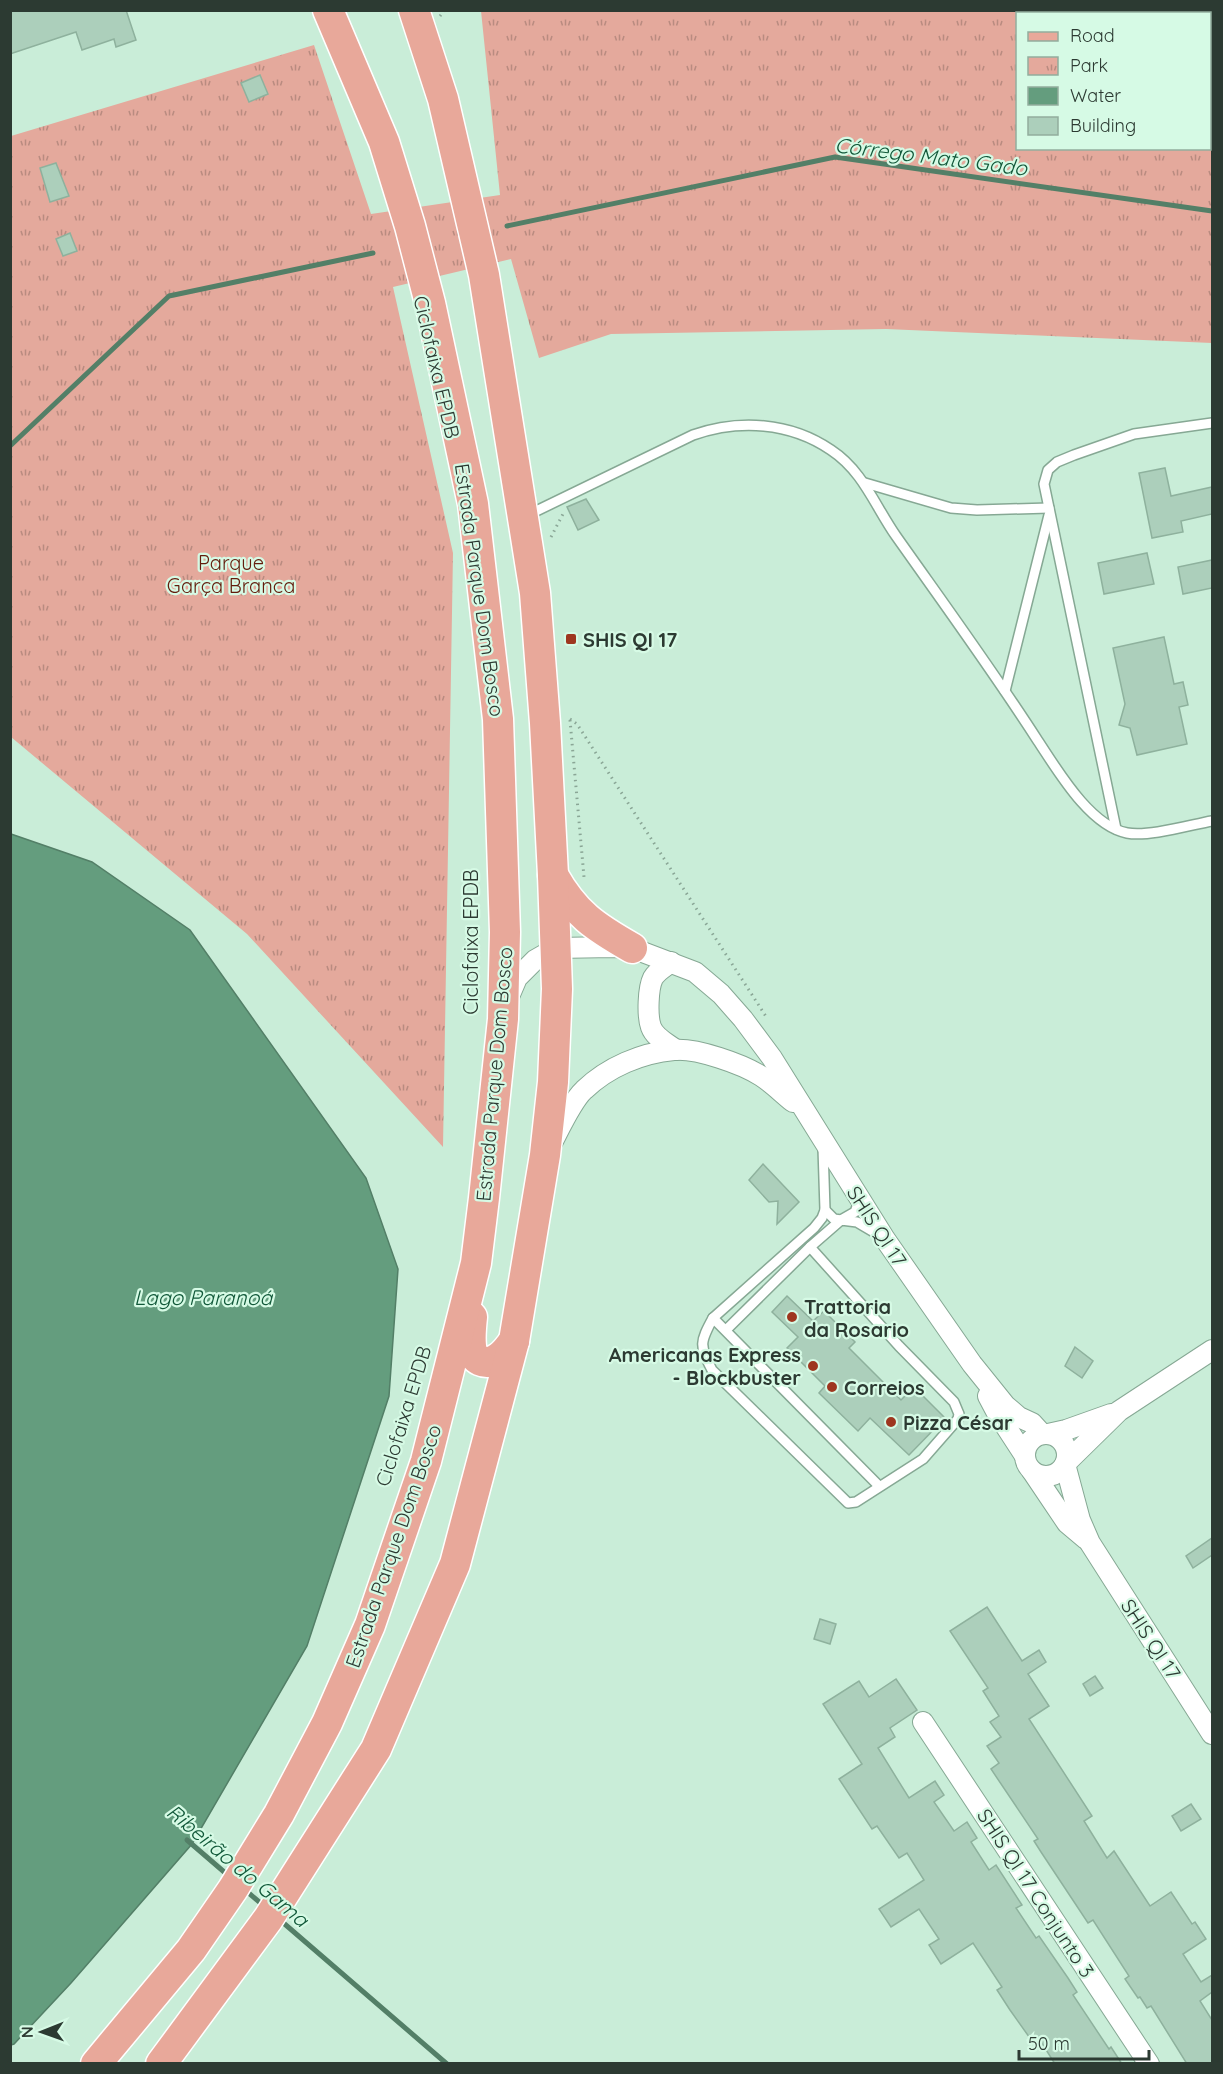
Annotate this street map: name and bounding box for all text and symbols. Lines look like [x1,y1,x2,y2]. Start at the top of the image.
legend [1016,12,1211,150]
text: Road [1070,24,1115,47]
text: Park [1070,54,1108,77]
text: Water [1070,84,1121,107]
text: Building [1070,114,1136,137]
water label: Córrego Mato Gado [833,131,1030,181]
street label: Ciclofaixa EPDB [408,293,466,441]
street label: Estrada Parque Dom Bosco [450,462,510,718]
park label: Parque Garça Branca [167,550,295,598]
place label: SHIS QI 17 [583,627,677,652]
marker: SHIS QI 17 [564,632,578,646]
street label: Ciclofaixa EPDB [458,869,483,1015]
street label: Estrada Parque Dom Bosco [470,946,518,1202]
street label: SHIS QI 17 [842,1181,912,1271]
water label: Lago Paranoá [134,1284,273,1310]
place label: Trattoria da Rosario [804,1294,909,1342]
marker: Trattoria da Rosario [785,1310,799,1324]
place label: Americanas Express - Blockbuster [609,1342,801,1390]
street label: Ciclofaixa EPDB [370,1343,436,1489]
marker: Americanas Express - Blockbuster [806,1359,820,1373]
place label: Correios [844,1375,925,1400]
marker: Correios [825,1380,839,1394]
place label: Pizza César [903,1410,1013,1435]
marker: Pizza César [884,1415,898,1429]
street label: Estrada Parque Dom Bosco [340,1421,446,1671]
street label: SHIS QI 17 [1116,1594,1186,1684]
water label: Ribeirão do Gama [162,1798,315,1933]
street label: SHIS QI 17 Conjunto 3 [972,1804,1100,1982]
north arrow [12,2002,72,2062]
scale bar [1019,2023,1150,2061]
text: N [17,2026,37,2038]
text: 50 m [1028,2032,1070,2055]

